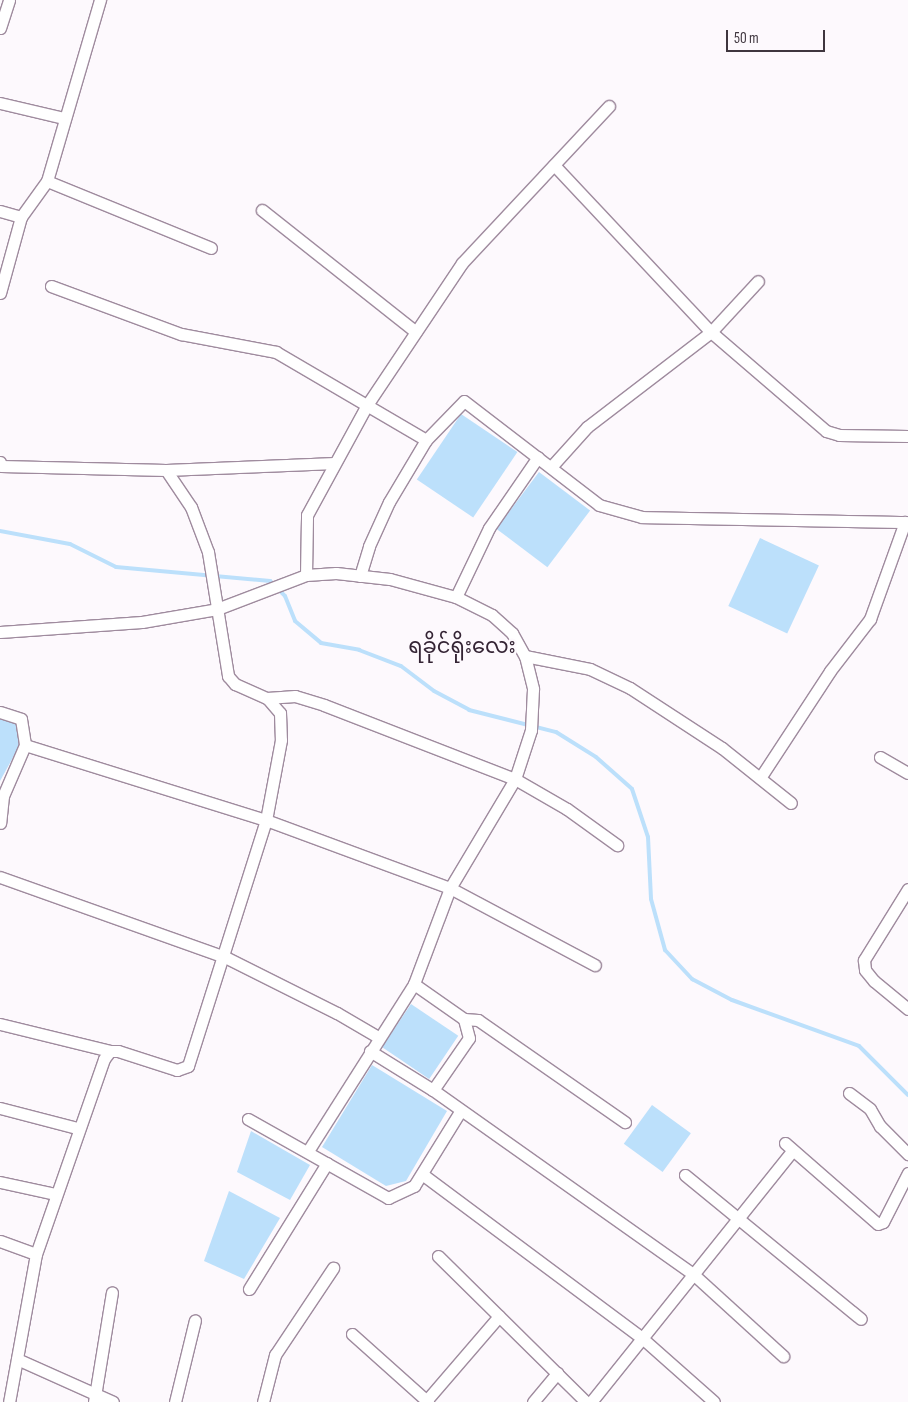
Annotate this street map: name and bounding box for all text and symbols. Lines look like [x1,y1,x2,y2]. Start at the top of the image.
scale bar [728,20,827,52]
text: 50 m [734,29,759,48]
district label: ရခိုင်ရိုးလေး [408,634,516,660]

